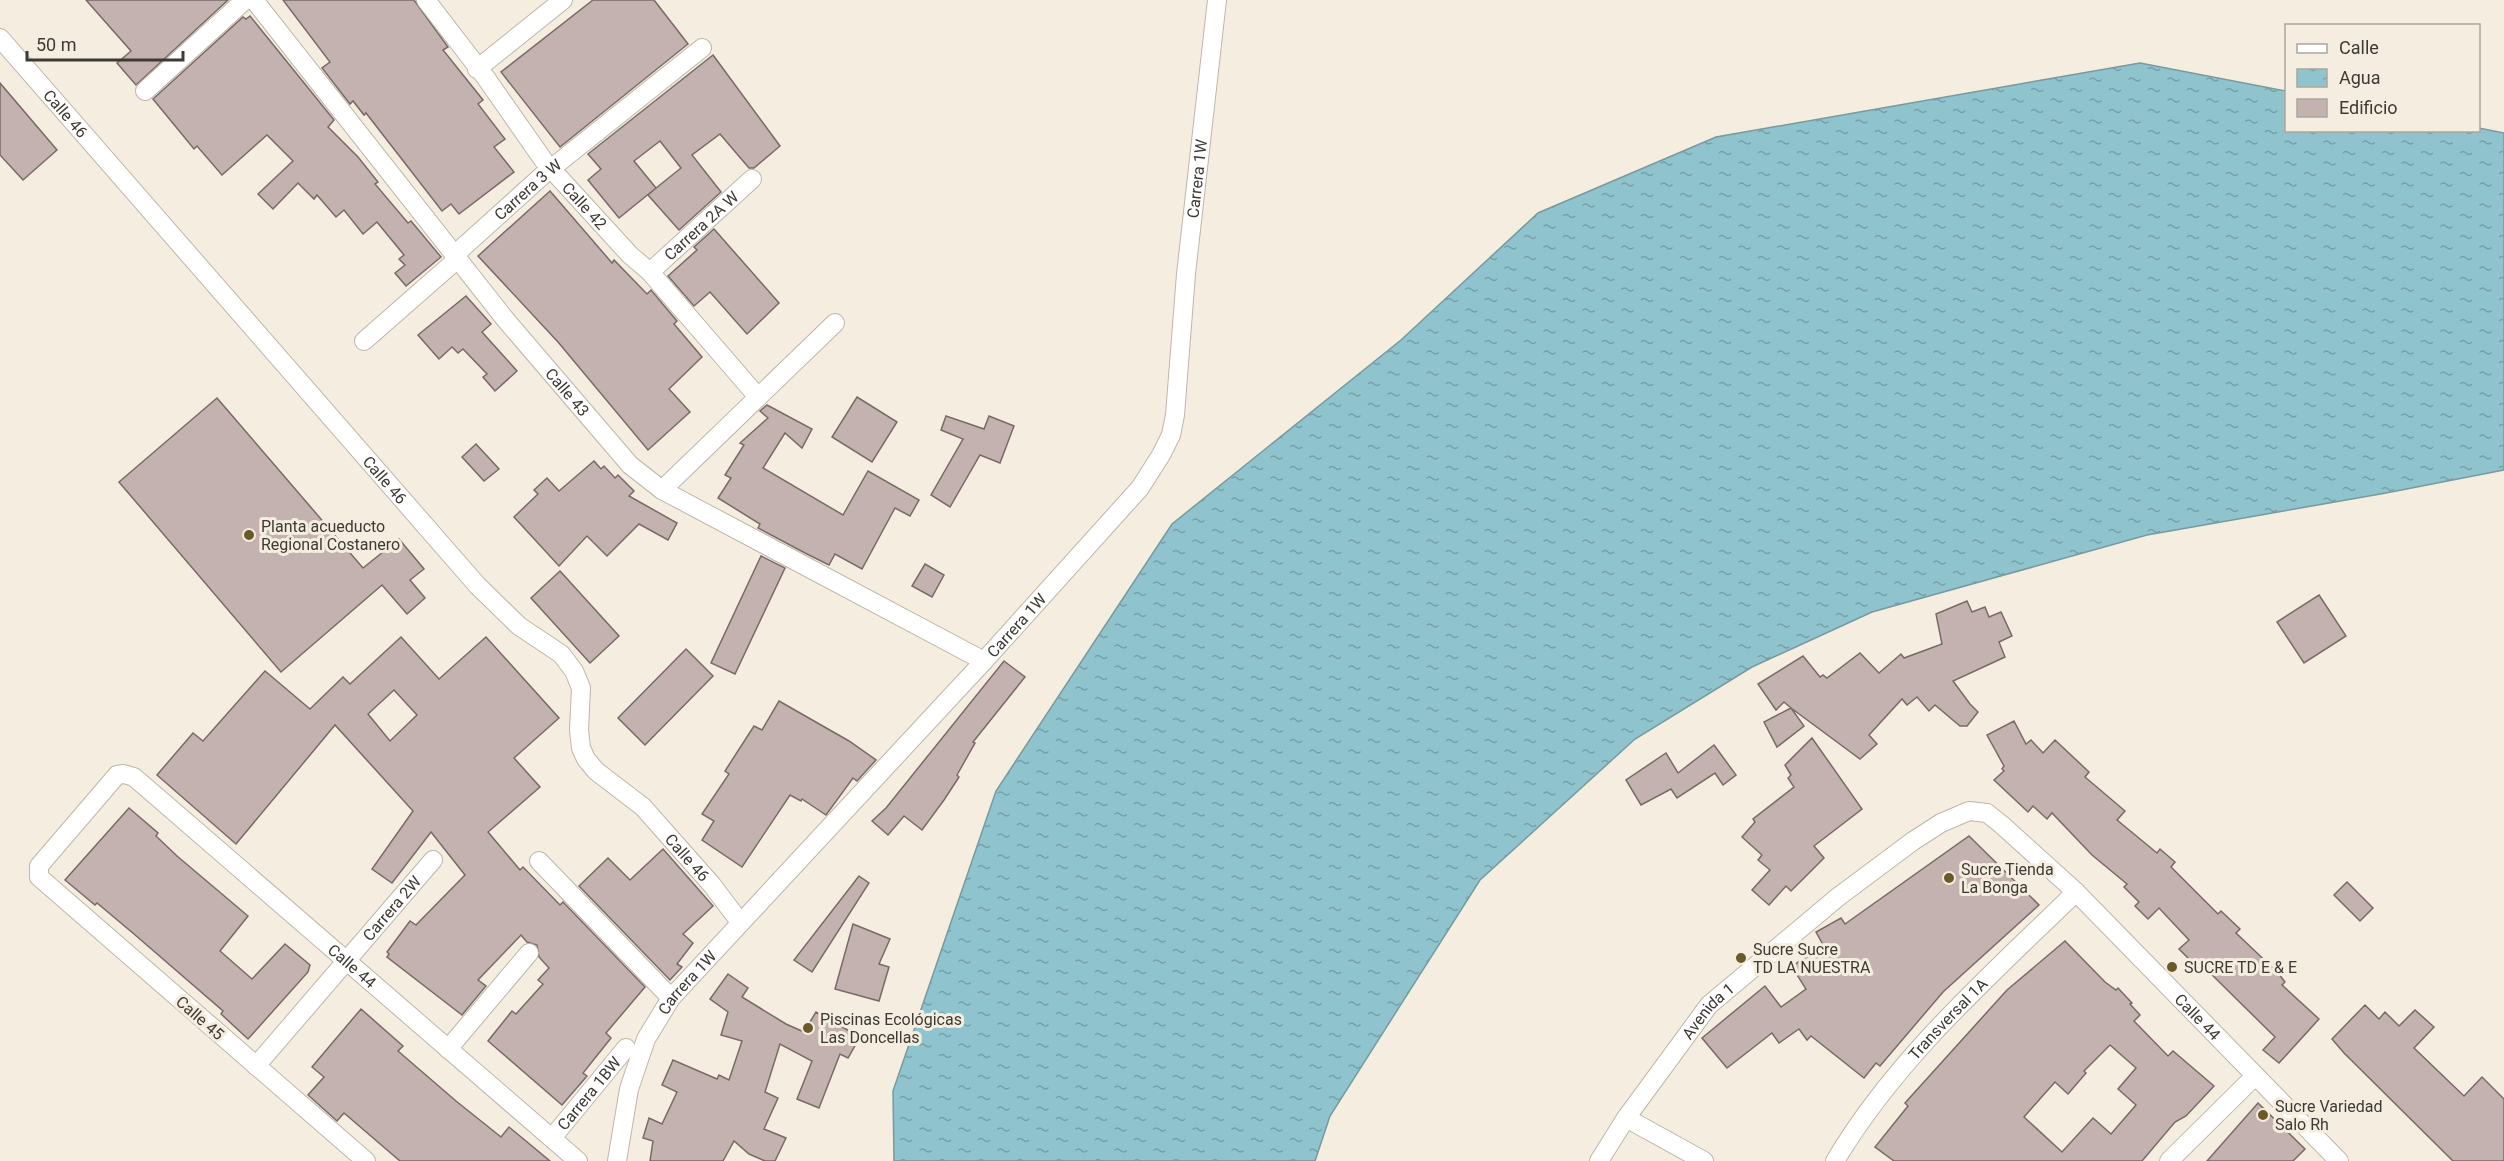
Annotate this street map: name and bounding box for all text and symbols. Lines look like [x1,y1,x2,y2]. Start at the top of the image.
scale bar [27,24,183,62]
legend [2285,24,2480,132]
text: 50 m [36,34,76,55]
text: Calle [2339,37,2379,58]
text: Agua [2339,67,2381,88]
street label: Calle 46 [40,86,92,141]
text: Edificio [2339,97,2398,118]
street label: Carrera 1W [1183,138,1211,219]
street label: Carrera 3 W [490,155,565,224]
street label: Calle 42 [558,178,611,233]
street label: Carrera 2A W [660,187,742,264]
street label: Calle 43 [542,364,593,420]
street label: Calle 46 [359,452,411,508]
place label: Planta acueducto Regional Costanero [261,517,400,554]
marker: Planta acueducto Regional Costanero [242,528,256,542]
street label: Carrera 1W [983,589,1050,661]
street label: Calle 46 [661,830,714,885]
place label: Sucre Tienda La Bonga [1961,860,2054,897]
marker: Sucre Tienda La Bonga [1942,871,1956,885]
street label: Carrera 2W [359,872,425,945]
street label: Calle 44 [324,940,380,992]
place label: Sucre Sucre TD LA NUESTRA [1753,940,1871,977]
street label: Carrera 1W [654,946,720,1018]
marker: Sucre Sucre TD LA NUESTRA [1734,951,1748,965]
place label: SUCRE TD E & E [2184,958,2297,977]
marker: SUCRE TD E & E [2165,960,2179,974]
street label: Transversal 1A [1904,973,1991,1063]
street label: Avenida 1 [1678,979,1738,1043]
street label: Calle 44 [2171,989,2225,1044]
street label: Calle 45 [172,992,228,1044]
place label: Piscinas Ecológicas Las Doncellas [820,1010,962,1047]
marker: Piscinas Ecológicas Las Doncellas [801,1021,815,1035]
street label: Carrera 1BW [553,1053,625,1134]
place label: Sucre Variedad Salo Rh [2275,1097,2383,1134]
marker: Sucre Variedad Salo Rh [2256,1108,2270,1122]

